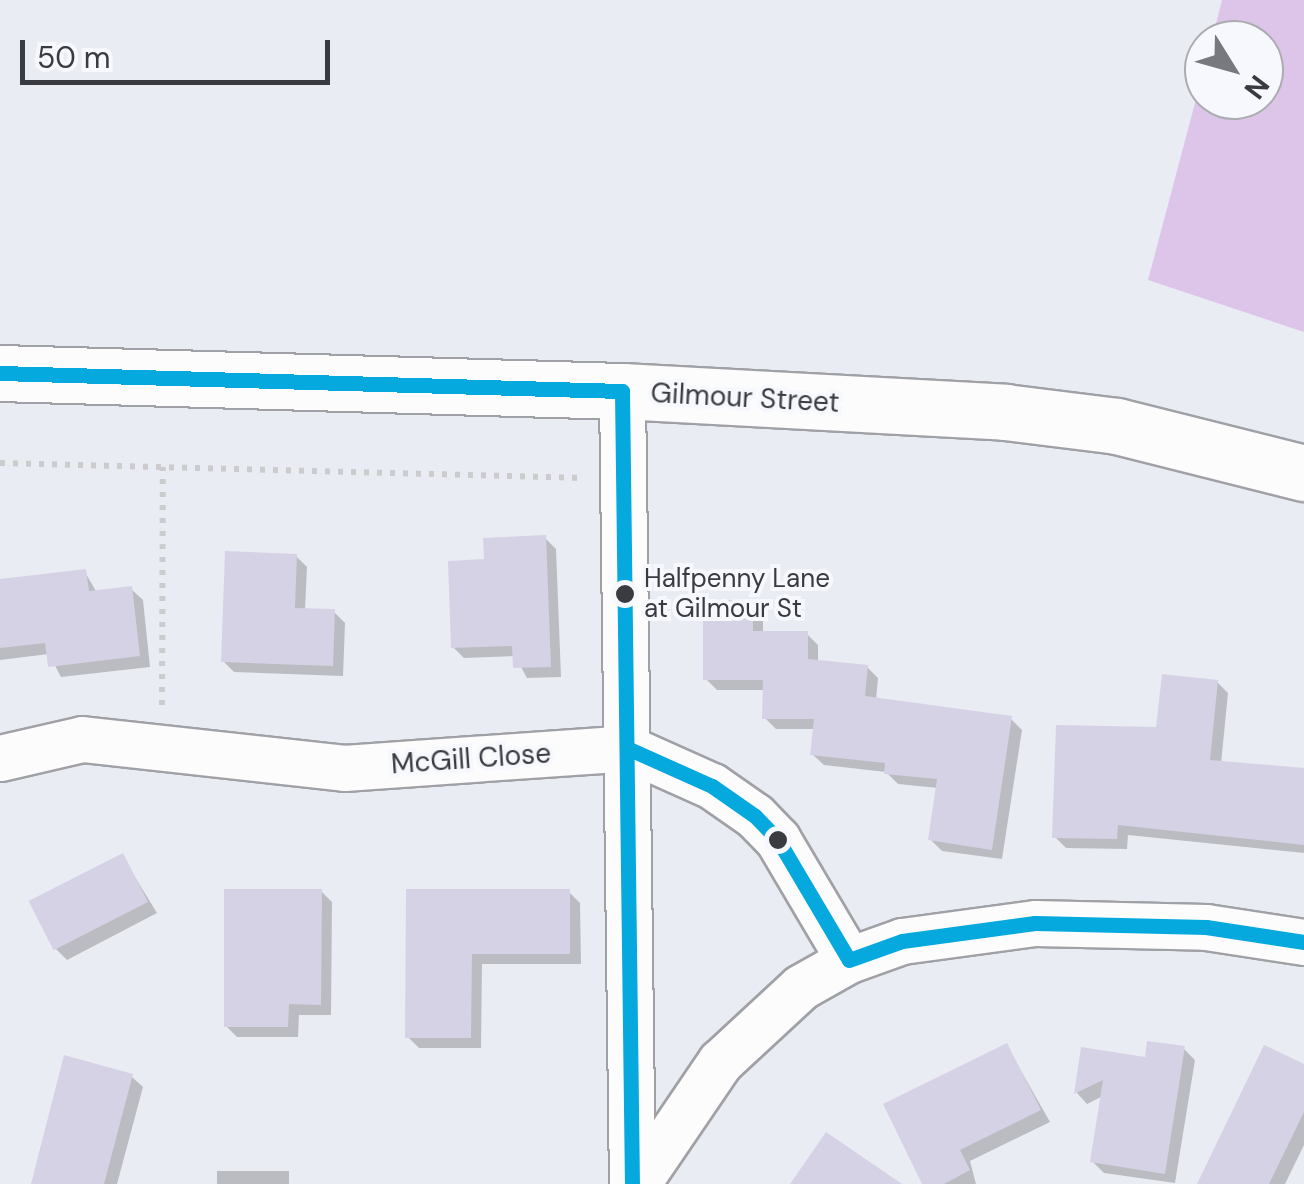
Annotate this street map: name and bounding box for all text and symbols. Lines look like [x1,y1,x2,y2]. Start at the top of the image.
scale bar [25,20,335,82]
north arrow [1184,20,1284,120]
text: 50 m [37,38,111,77]
text: N [1236,68,1278,106]
street label: Gilmour Street [650,376,840,420]
place label: Halfpenny Lane at Gilmour St [644,563,830,624]
marker: Halfpenny Lane at Gilmour St [615,584,635,604]
street label: McGill Close [390,737,552,781]
unlabelled marker [768,830,788,850]

